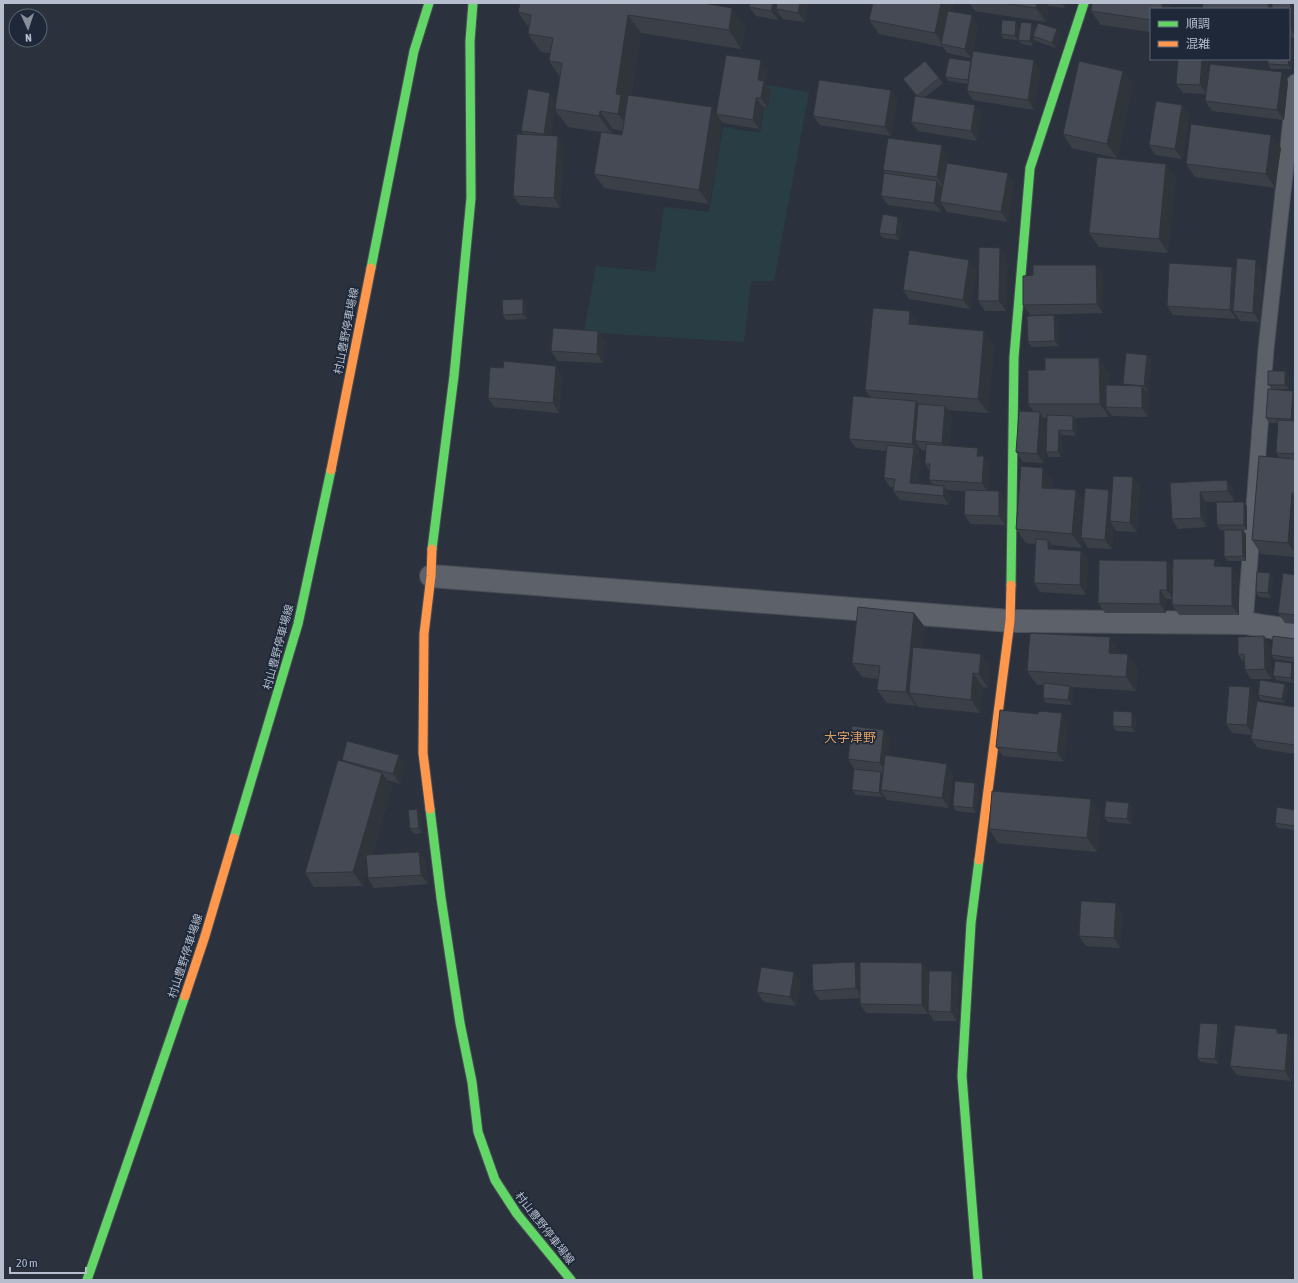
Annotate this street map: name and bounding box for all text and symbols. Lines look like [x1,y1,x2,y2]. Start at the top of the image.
north arrow [8,8,48,48]
legend [1150,8,1290,60]
text: 順調 [1186,17,1210,31]
text: N [25,32,32,44]
text: 混雑 [1186,37,1210,51]
street label: 村山豊野停車場線 [332,287,360,375]
street label: 村山豊野停車場線 [261,603,295,691]
district label: 大字津野 [824,730,876,745]
street label: 村山豊野停車場線 [166,912,204,1000]
street label: 村山豊野停車場線 [513,1190,577,1266]
scale bar [10,1249,86,1275]
text: 20 m [16,1256,38,1270]

